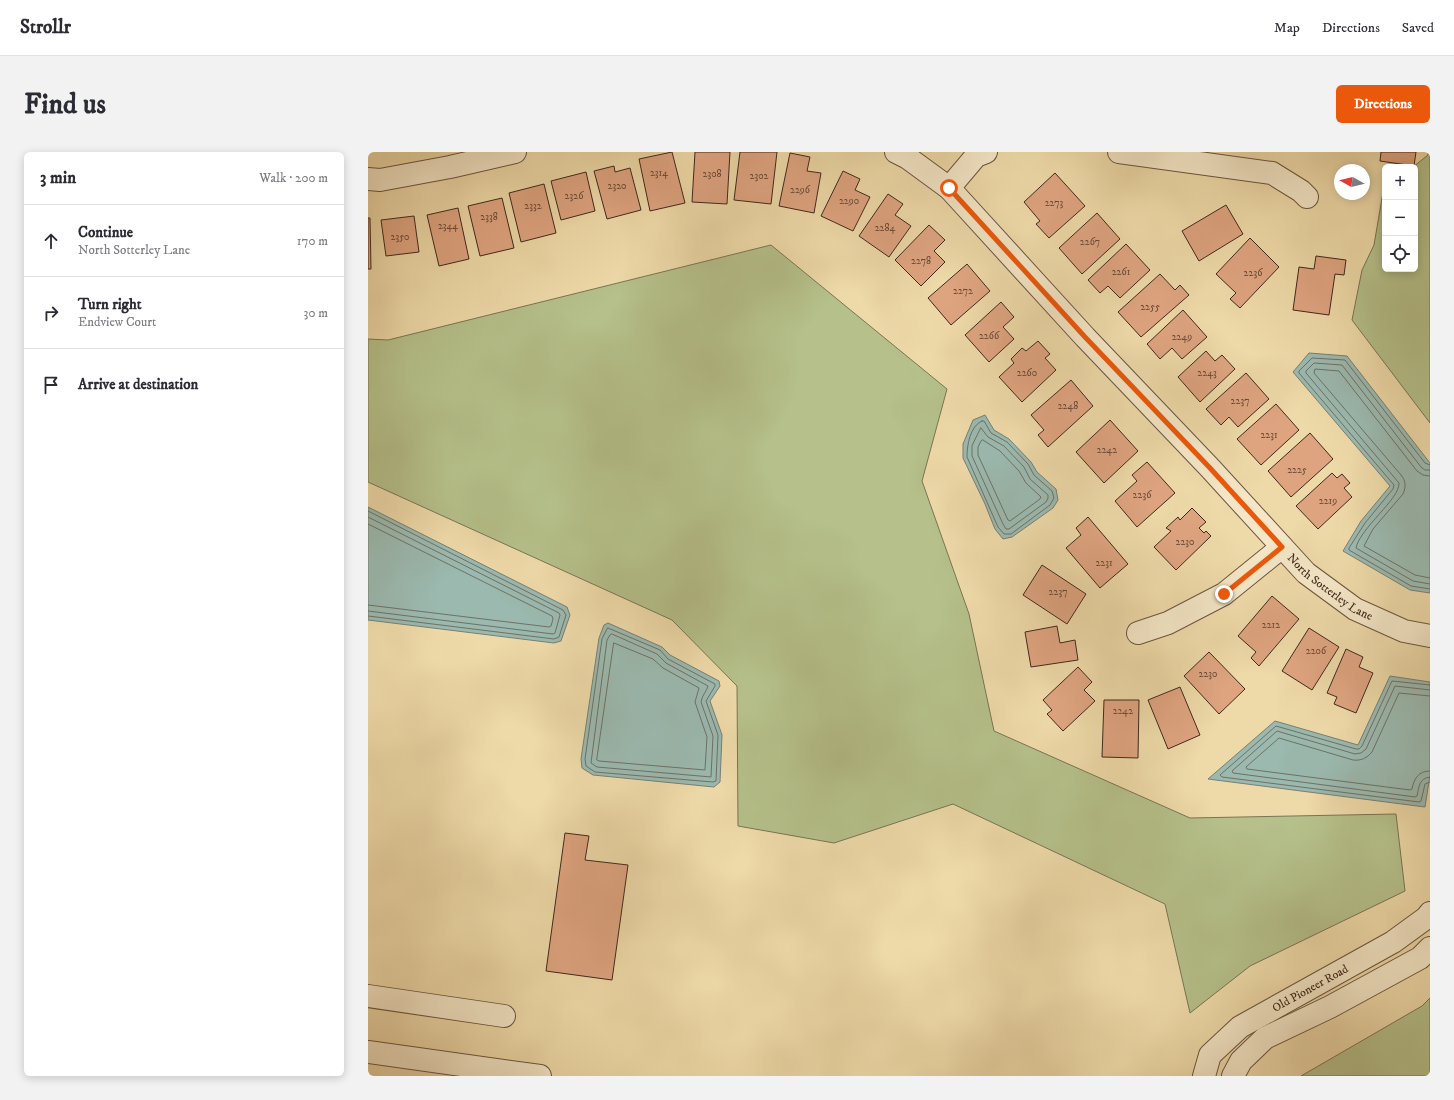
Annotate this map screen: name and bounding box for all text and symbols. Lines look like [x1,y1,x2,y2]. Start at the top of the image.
text: Strollr [20,16,71,39]
text: Map [1274,19,1300,37]
text: Directions [1322,19,1380,37]
text: Saved [1402,19,1434,37]
button: Directions [1336,85,1430,123]
text: Find us [24,87,106,122]
north arrow [1334,164,1370,200]
map controls [1382,164,1418,272]
button: + [1382,164,1418,200]
text: 3 min [40,167,76,189]
house number: 2314 [650,167,668,179]
house number: 2308 [702,168,722,180]
text: Walk · 200 m [259,170,328,186]
house number: 2302 [750,170,769,182]
route start [940,179,958,197]
house number: 2320 [608,180,626,192]
house number: 2296 [790,184,811,196]
house number: 2326 [565,190,584,202]
house number: 2290 [839,195,859,207]
house number: 2273 [1045,197,1064,209]
house number: 2332 [524,200,542,212]
button: − [1382,200,1418,236]
house number: 2338 [480,211,498,223]
house number: 2344 [438,220,458,232]
house number: 2284 [875,222,896,234]
text: Continue [78,223,133,242]
icon: ahead [40,230,62,252]
house number: 2350 [391,231,410,243]
text: 170 m [297,233,328,249]
house number: 2267 [1080,236,1100,248]
button: locate [1382,236,1418,272]
text: North Sotterley Lane [78,242,190,258]
house number: 2278 [911,255,931,267]
house number: 2261 [1112,266,1131,278]
house number: 2236 [1244,267,1263,279]
house number: 2272 [953,285,973,297]
text: Turn right [78,295,141,314]
house number: 2255 [1140,301,1160,313]
icon: right [40,302,62,324]
text: 30 m [304,305,328,321]
text: Endview Court [78,314,156,330]
house number: 2266 [979,330,1000,342]
house number: 2249 [1172,331,1192,343]
house number: 2260 [1017,367,1037,379]
house number: 2243 [1197,367,1217,379]
icon: arrive [40,374,62,396]
text: Arrive at destination [78,375,198,394]
house number: 2237 [1231,395,1249,407]
house number: 2248 [1058,400,1078,412]
house number: 2231 [1260,429,1278,441]
house number: 2242 [1097,444,1117,456]
house number: 2225 [1287,464,1307,476]
house number: 2236 [1133,489,1152,501]
house number: 2219 [1319,495,1337,507]
house number: 2230 [1176,536,1194,548]
street label: North Sotterley Lane [1284,550,1375,624]
house number: 2231 [1095,557,1113,569]
route end [1215,585,1233,603]
house number: 2237 [1049,586,1067,598]
house number: 2212 [1262,619,1280,631]
house number: 2206 [1306,645,1327,657]
house number: 2230 [1199,668,1217,680]
house number: 2242 [1113,705,1133,717]
street label: Old Pioneer Road [1269,961,1351,1015]

